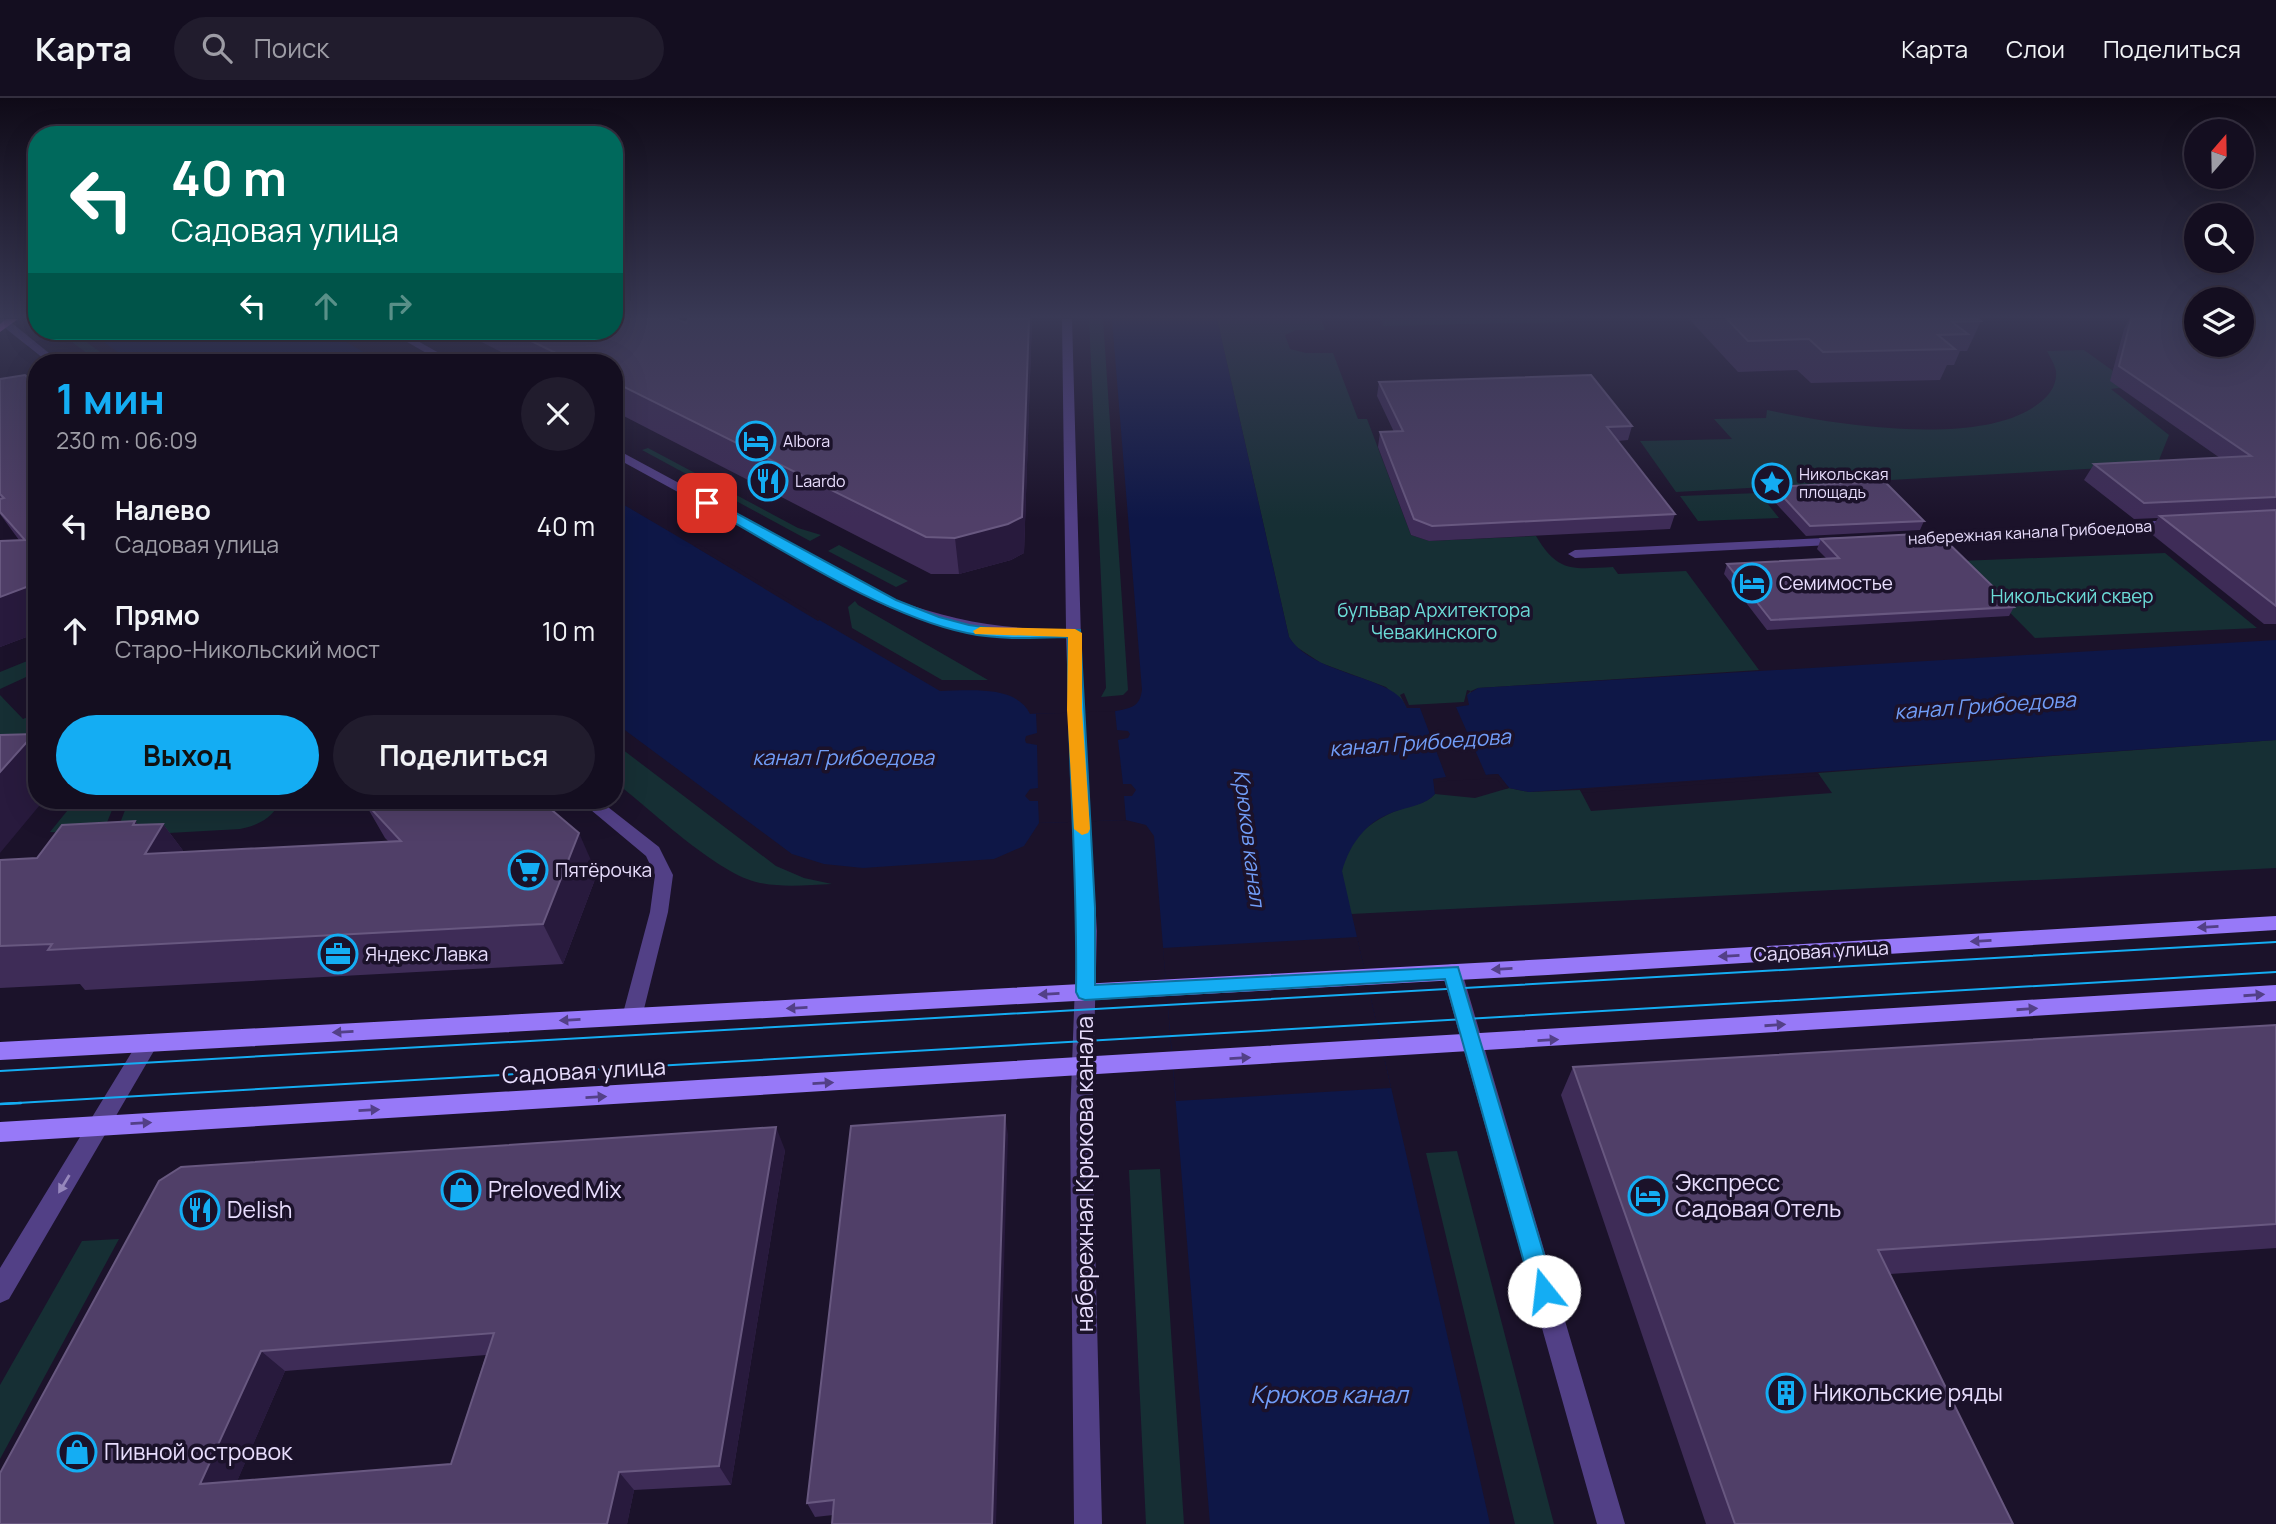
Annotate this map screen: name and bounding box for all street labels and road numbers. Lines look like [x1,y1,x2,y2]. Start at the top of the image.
street label: набережная канала Грибоедова [1907,515,2153,549]
street label: Садовая улица [1753,934,1889,968]
street label: набережная Крюкова канала [1068,1016,1100,1332]
street label: Садовая улица [501,1050,667,1090]

